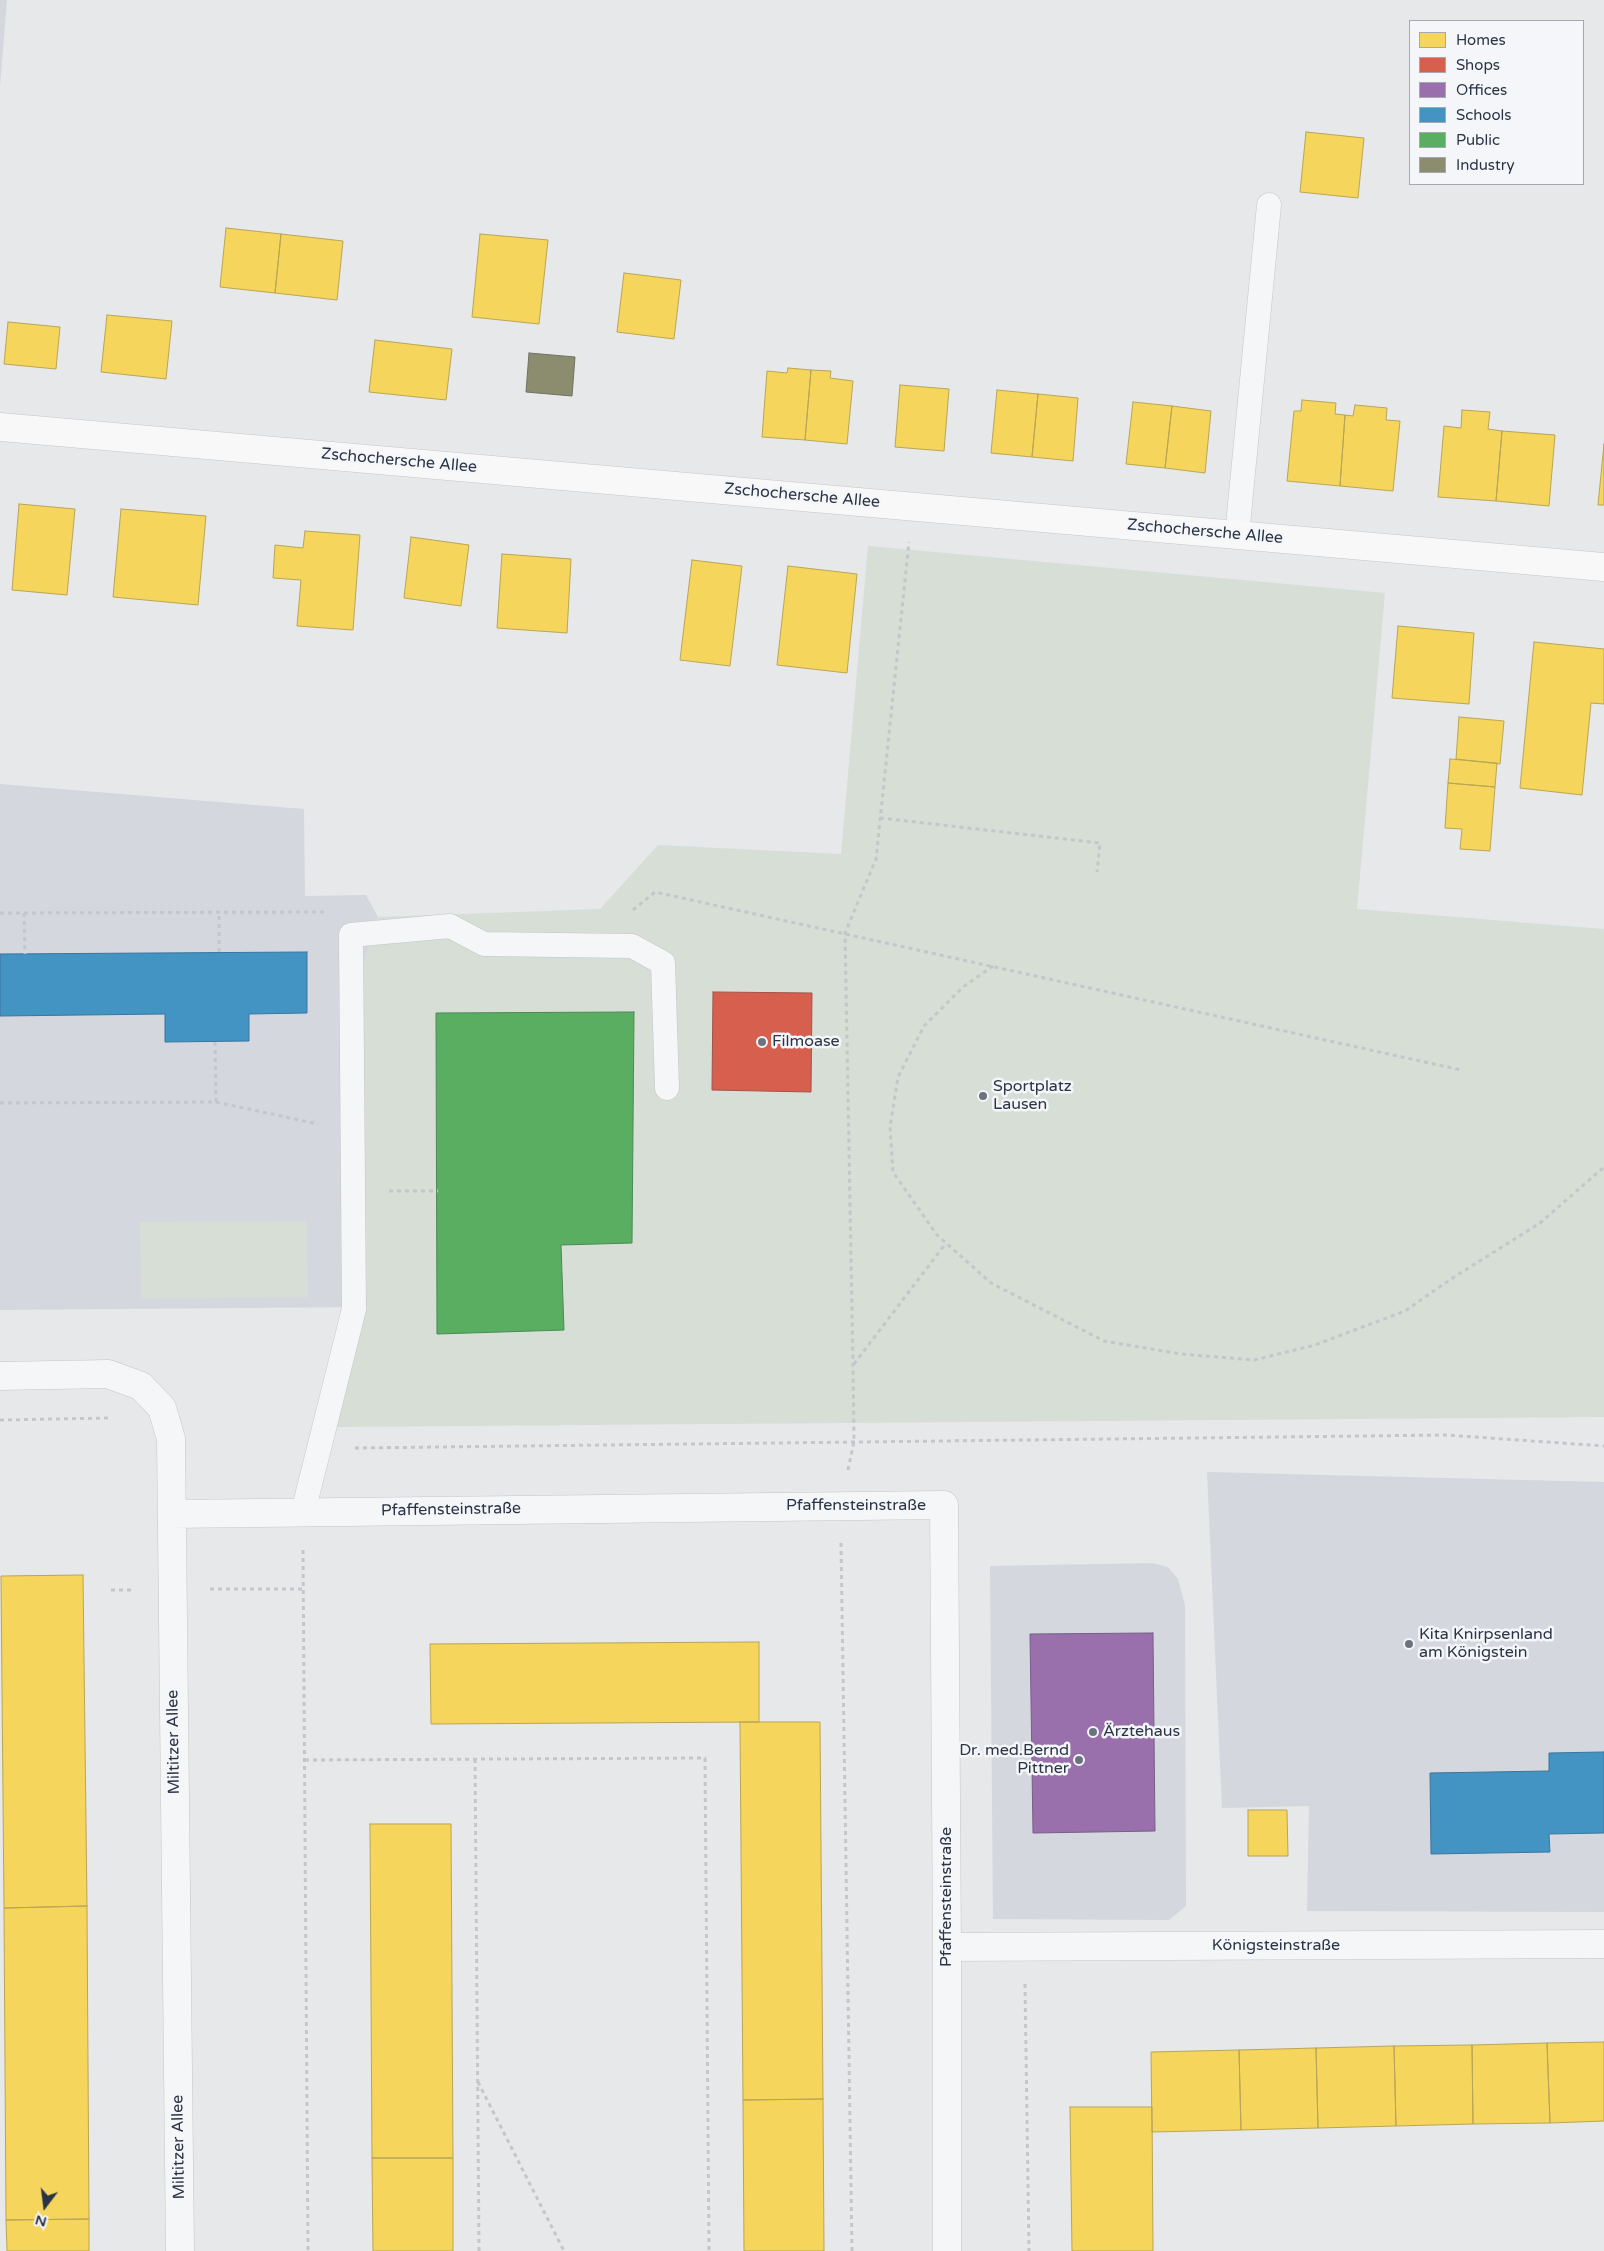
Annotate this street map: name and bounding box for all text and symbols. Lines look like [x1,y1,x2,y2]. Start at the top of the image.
legend [1409,20,1584,185]
text: Homes [1456,31,1506,49]
text: Shops [1456,56,1500,74]
text: Offices [1456,81,1507,99]
text: Schools [1456,106,1512,124]
text: Public [1456,131,1500,149]
text: Industry [1456,156,1515,174]
street label: Zschochersche Allee [320,445,478,477]
street label: Zschochersche Allee [723,480,881,512]
street label: Zschochersche Allee [1126,516,1284,548]
place label: Filmoase [772,1032,840,1052]
marker: Filmoase [756,1036,768,1048]
place label: Sportplatz Lausen [993,1077,1072,1115]
marker: Sportplatz Lausen [977,1090,989,1102]
street label: Pfaffensteinstraße [786,1496,926,1516]
street label: Pfaffensteinstraße [381,1499,521,1521]
place label: Kita Knirpsenland am Königstein [1419,1625,1553,1663]
marker: Kita Knirpsenland am Königstein [1403,1638,1415,1650]
street label: Miltitzer Allee [163,1689,185,1795]
place label: Ärztehaus [1103,1722,1180,1742]
marker: Ärztehaus [1087,1726,1099,1738]
place label: Dr. med.Bernd Pittner [959,1741,1069,1779]
marker: Dr. med.Bernd Pittner [1073,1754,1085,1766]
street label: Pfaffensteinstraße [937,1827,957,1967]
street label: Königsteinstraße [1212,1936,1340,1956]
street label: Miltitzer Allee [168,2094,190,2200]
north arrow [20,2181,70,2231]
text: N [33,2211,49,2231]

